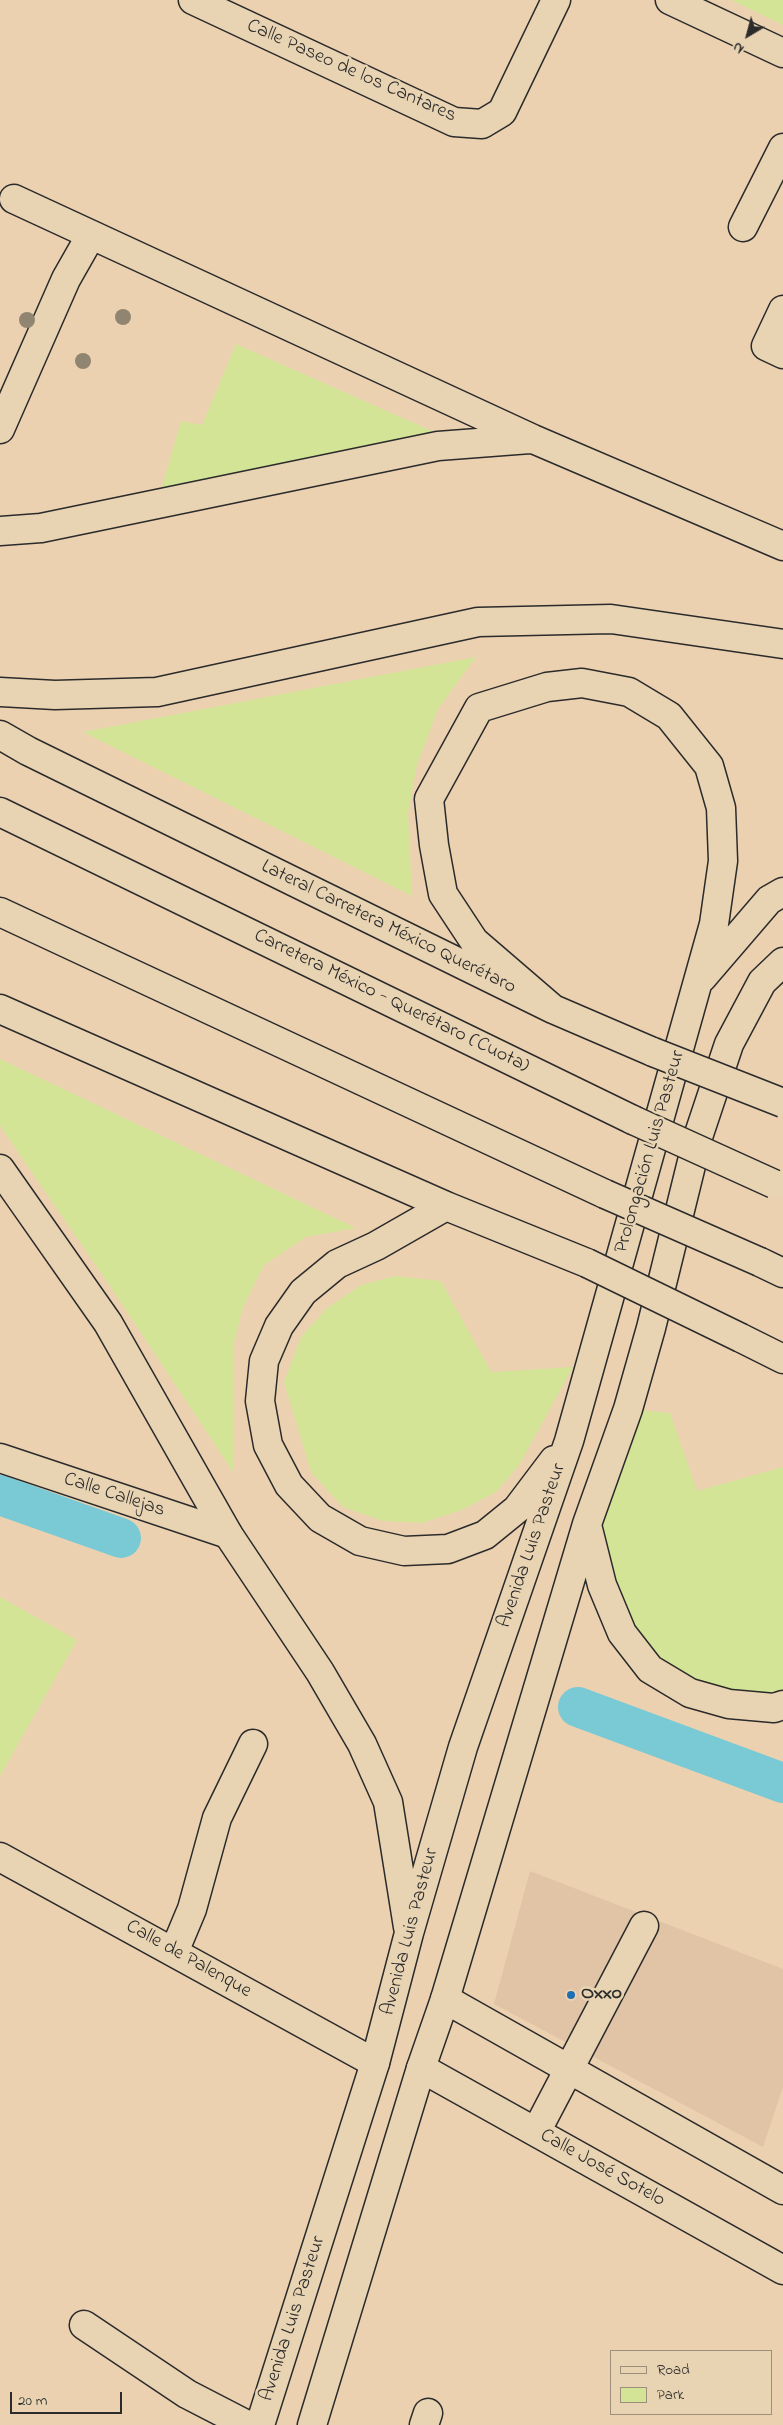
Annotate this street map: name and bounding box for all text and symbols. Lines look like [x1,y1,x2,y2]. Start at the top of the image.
north arrow [723,10,773,60]
street label: Calle Paseo de los Cantares [243,15,459,129]
text: N [729,36,749,59]
street label: Lateral Carretera México Querétaro [257,856,519,1000]
street label: Carretera México - Querétaro (Cuota) [249,925,533,1079]
street label: Prolongación Luis Pasteur [611,1048,691,1256]
street label: Avenida Luis Pasteur [494,1461,572,1631]
street label: Calle Callejas [60,1468,168,1524]
street label: Avenida Luis Pasteur [377,1846,445,2018]
street label: Calle de Palenque [121,1916,255,2004]
place label: Oxxo [581,1983,622,2007]
marker: Oxxo [565,1989,577,2001]
street label: Calle José Sotelo [535,2125,669,2213]
street label: Avenida Luis Pasteur [256,2233,332,2405]
legend [610,2350,773,2415]
text: Road [657,2359,690,2381]
scale bar [12,2382,125,2414]
text: Park [657,2384,684,2406]
text: 20 m [18,2390,47,2412]

